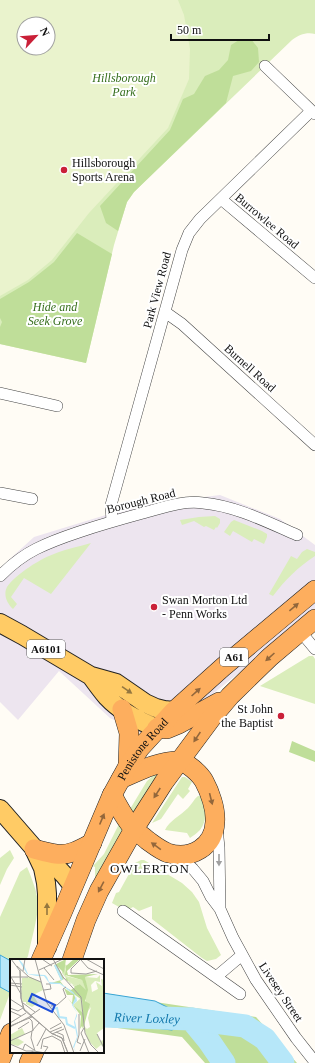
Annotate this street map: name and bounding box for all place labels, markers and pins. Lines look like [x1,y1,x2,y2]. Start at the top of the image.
place label: Hillsborough Sports Arena [72,156,135,184]
marker: Hillsborough Sports Arena [59,165,69,175]
place label: Swan Morton Ltd - Penn Works [162,593,247,621]
marker: Swan Morton Ltd - Penn Works [149,602,159,612]
place label: St John the Baptist [221,702,274,730]
marker: St John the Baptist [276,711,286,721]

